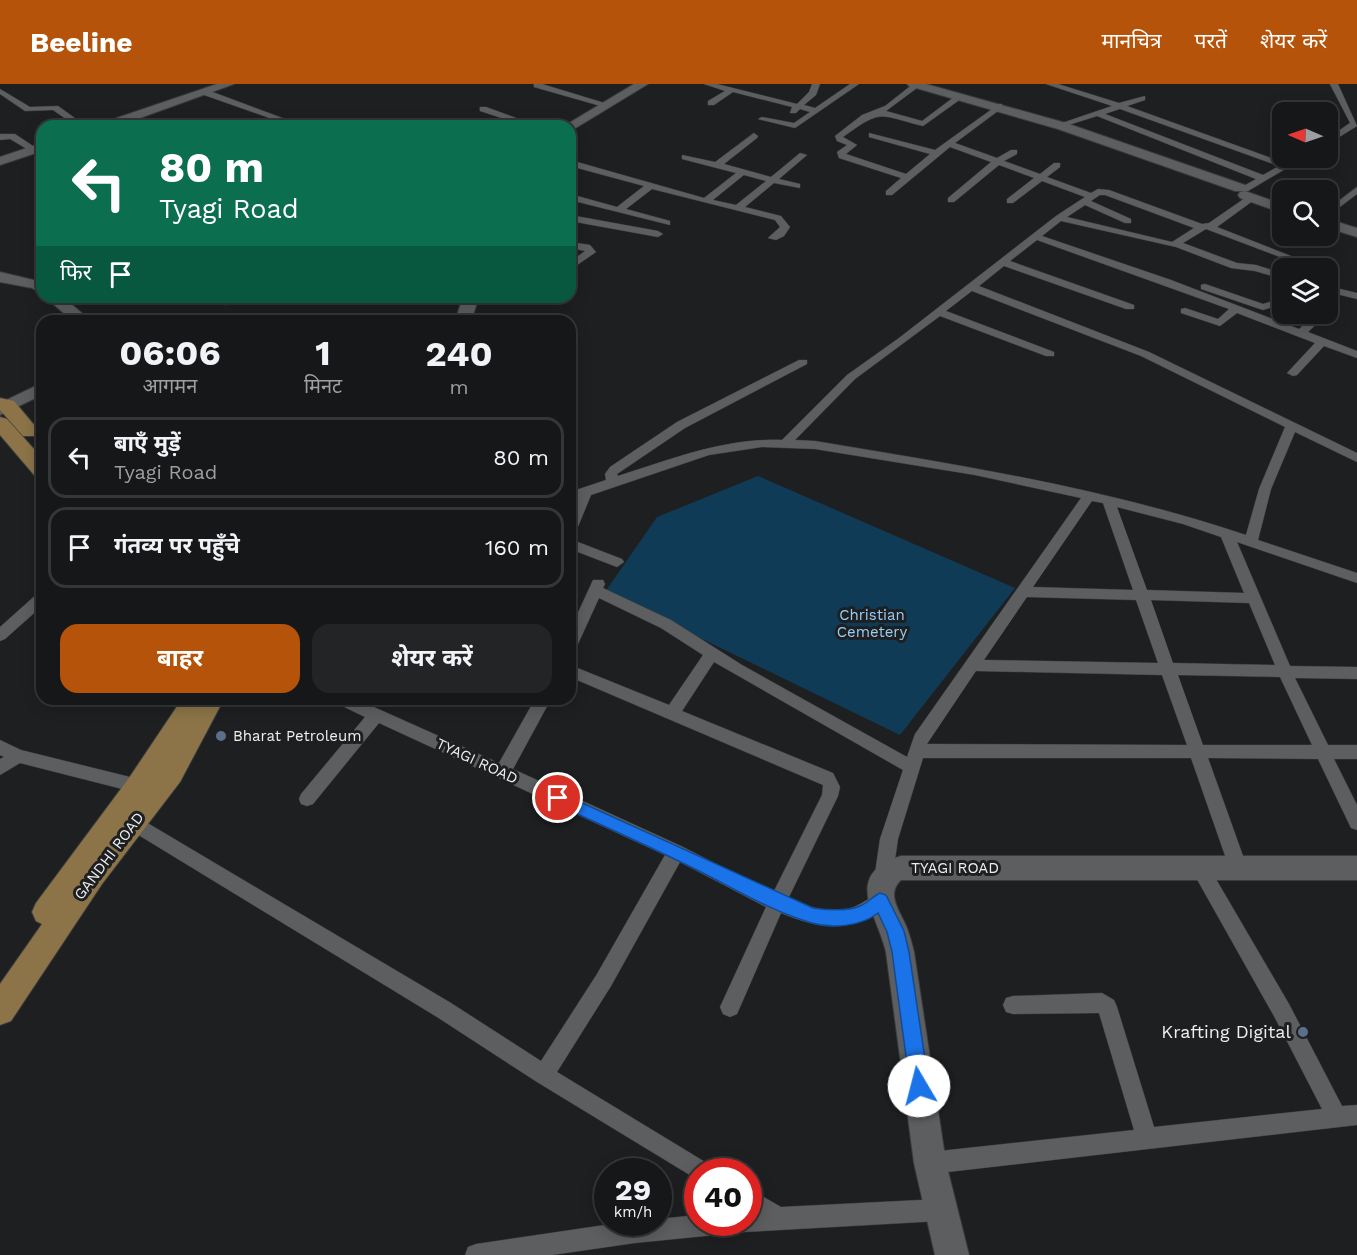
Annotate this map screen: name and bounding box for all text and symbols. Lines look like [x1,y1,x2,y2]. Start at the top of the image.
text: Beeline [30,26,132,59]
text: मानचित्र [1102,28,1162,53]
text: परतें [1195,28,1227,53]
text: शेयर करें [1260,28,1327,53]
north arrow [1272,102,1338,168]
map controls [1272,102,1338,324]
text: 80 m [159,143,264,192]
icon: left [60,144,138,222]
button: search [1272,180,1338,246]
text: Tyagi Road [159,193,299,225]
icon: arrive [104,258,137,291]
button: layers [1272,258,1338,324]
text: फिर [60,260,92,285]
text: 06:06 [119,332,221,374]
text: 1 [315,332,331,374]
text: 240 [425,333,493,375]
text: आगमन [143,374,197,398]
text: मिनट [304,374,342,398]
text: m [450,375,469,399]
text: बाएँ मुड़ें [114,431,181,456]
icon: left [63,441,96,474]
text: 80 m [493,445,549,470]
text: Tyagi Road [114,460,217,484]
icon: arrive [63,531,96,564]
text: गंतव्य पर पहुँचे [114,533,240,558]
text: 160 m [485,535,549,560]
park label: Christian Cemetery [837,606,907,641]
button: बाहर [60,624,300,693]
button: शेयर करें [312,624,552,693]
place label: Bharat Petroleum [233,727,361,745]
marker: Bharat Petroleum [214,729,228,743]
street label: TYAGI ROAD [433,734,521,788]
pin [532,772,583,823]
icon: arrive [541,781,574,814]
street label: GANDHI ROAD [70,809,148,903]
street label: TYAGI ROAD [911,859,999,877]
place label: Krafting Digital [1161,1021,1291,1042]
marker: Krafting Digital [1296,1025,1310,1039]
position arrow [887,1054,951,1118]
speed limit sign: 40 [684,1158,762,1236]
text: 29 [615,1172,651,1207]
text: km/h [614,1203,652,1221]

